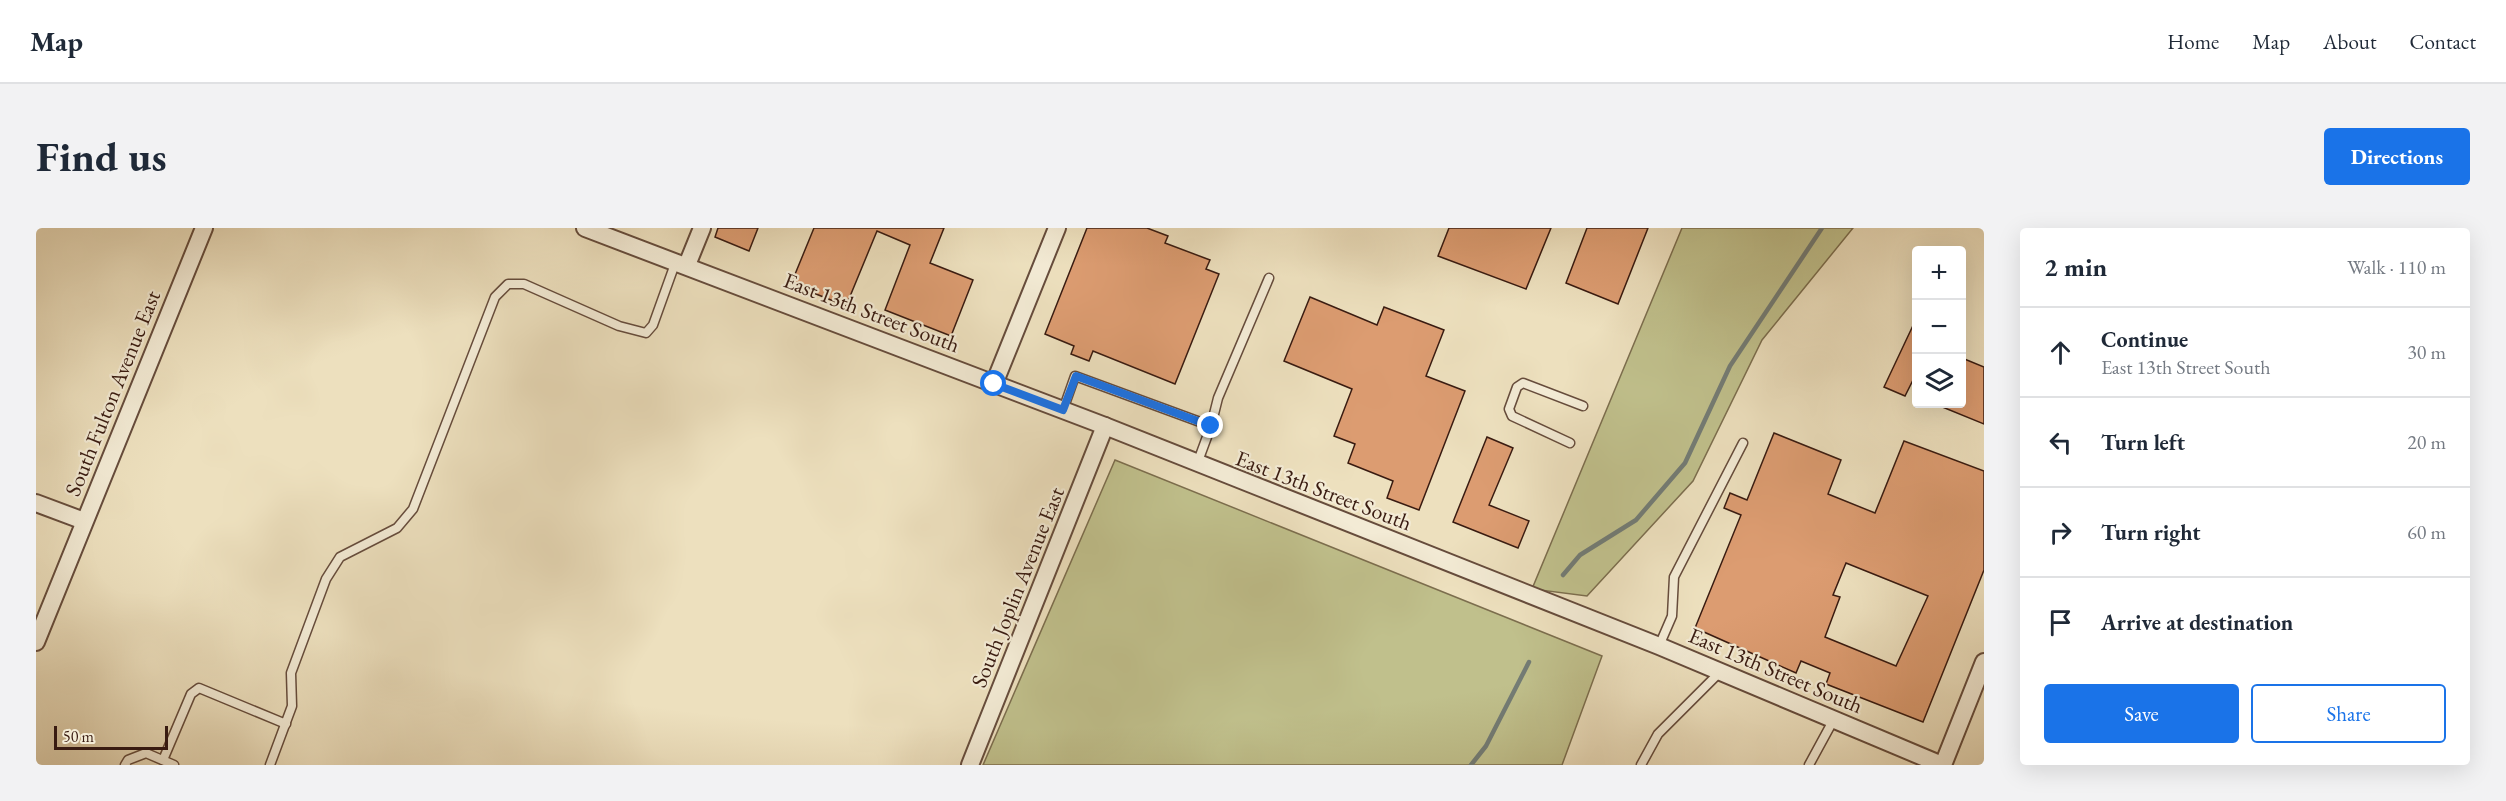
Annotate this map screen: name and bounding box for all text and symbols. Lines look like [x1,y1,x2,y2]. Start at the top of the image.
text: Map [30,23,83,59]
text: Home [2167,28,2219,55]
text: Map [2252,28,2290,55]
text: About [2323,28,2376,55]
text: Contact [2409,28,2476,55]
button: Directions [2324,128,2470,185]
text: Find us [36,129,167,184]
map controls [1912,246,1966,408]
button: + [1912,246,1966,300]
text: 2 min [2044,250,2107,284]
text: Walk · 110 m [2347,254,2446,280]
street label: East 13th Street South [780,266,964,359]
street label: South Fulton Avenue East [58,286,167,500]
button: − [1912,300,1966,354]
text: Continue [2101,325,2188,354]
icon: ahead [2044,336,2077,369]
text: 30 m [2407,339,2446,365]
button: layers [1912,354,1966,408]
text: East 13th Street South [2101,354,2271,380]
route start [980,370,1006,396]
route end [1197,412,1223,438]
icon: left [2044,426,2077,459]
text: Turn left [2101,428,2185,457]
text: 20 m [2407,429,2446,455]
street label: East 13th Street South [1232,444,1416,537]
street label: South Joplin Avenue East [964,483,1071,692]
icon: right [2044,516,2077,549]
text: Turn right [2101,518,2200,547]
text: 60 m [2407,519,2446,545]
icon: arrive [2044,606,2077,639]
text: Arrive at destination [2101,608,2293,637]
street label: East 13th Street South [1684,621,1867,720]
button: Save [2044,684,2239,743]
button: Share [2251,684,2446,743]
scale bar [54,723,168,750]
text: 50 m [63,726,94,747]

